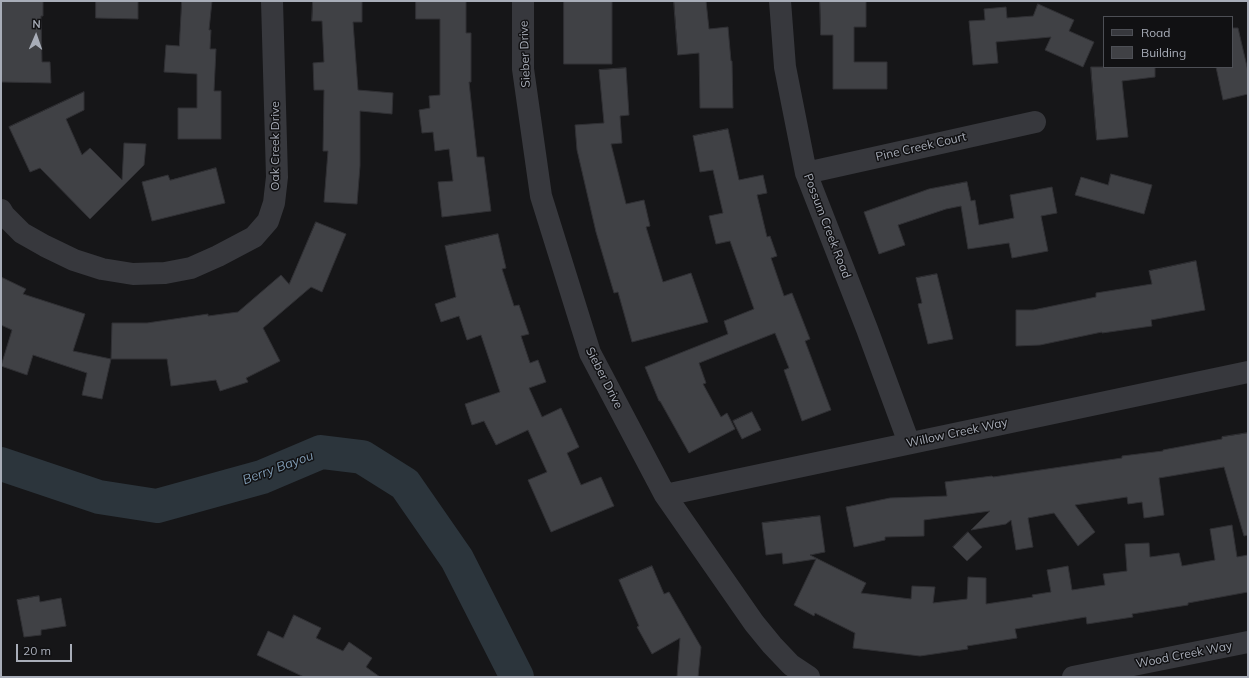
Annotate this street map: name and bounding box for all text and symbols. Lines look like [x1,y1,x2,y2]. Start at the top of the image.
north arrow [16,16,56,56]
legend [1103,16,1233,68]
text: N [32,17,41,31]
street label: Sieber Drive [517,20,533,88]
text: Road [1141,25,1170,40]
text: Building [1141,45,1186,60]
street label: Oak Creek Drive [268,101,282,191]
street label: Pine Creek Court [874,130,968,164]
street label: Possum Creek Road [800,172,854,280]
street label: Sieber Drive [582,345,626,411]
street label: Willow Creek Way [905,415,1009,451]
water label: Berry Bayou [240,448,316,488]
scale bar [18,636,74,662]
street label: Wood Creek Way [1135,639,1233,671]
text: 20 m [23,643,51,658]

